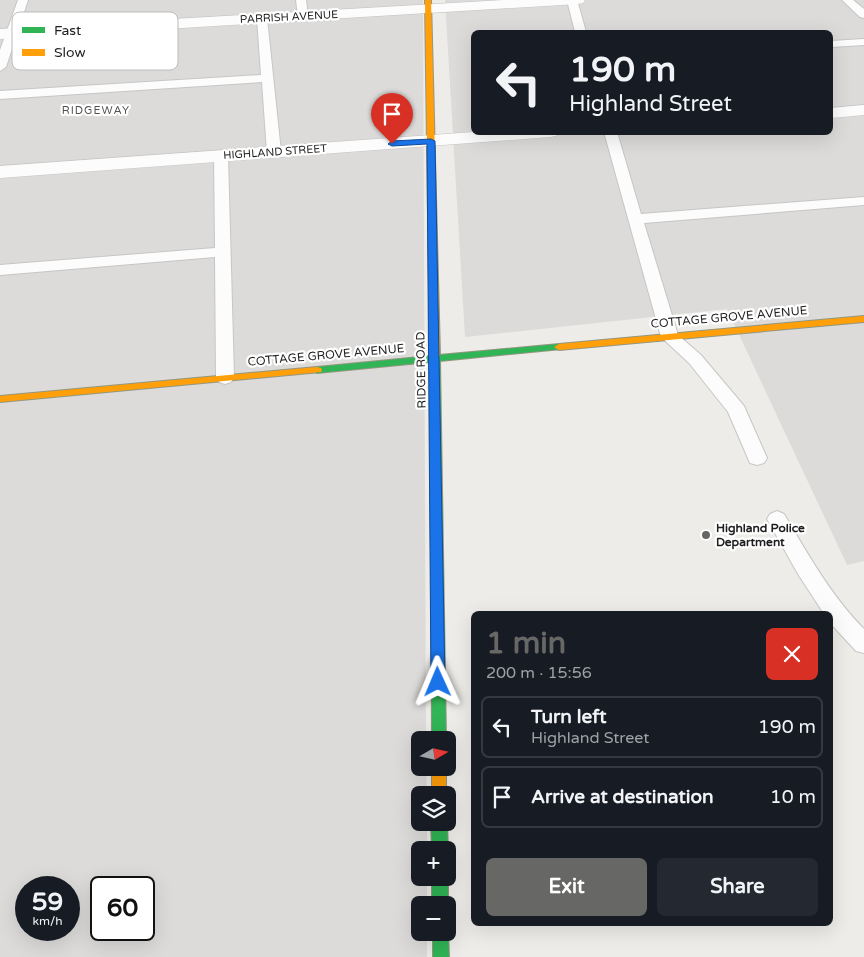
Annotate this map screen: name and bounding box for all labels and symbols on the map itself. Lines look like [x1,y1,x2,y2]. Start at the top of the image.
street label: PARRISH AVENUE [240,8,338,26]
legend [12,12,178,70]
text: Fast [54,22,82,39]
text: Slow [54,44,86,61]
pin [371,93,413,144]
district label: RIDGEWAY [62,104,130,117]
street label: HIGHLAND STREET [223,142,328,162]
street label: COTTAGE GROVE AVENUE [650,303,808,331]
street label: RIDGE ROAD [413,331,429,409]
street label: COTTAGE GROVE AVENUE [247,341,405,369]
place label: Highland Police Department [716,521,805,550]
marker: Highland Police Department [700,529,712,541]
position arrow [411,655,463,707]
north arrow [411,731,456,776]
speed limit sign: 60 [90,876,155,941]

